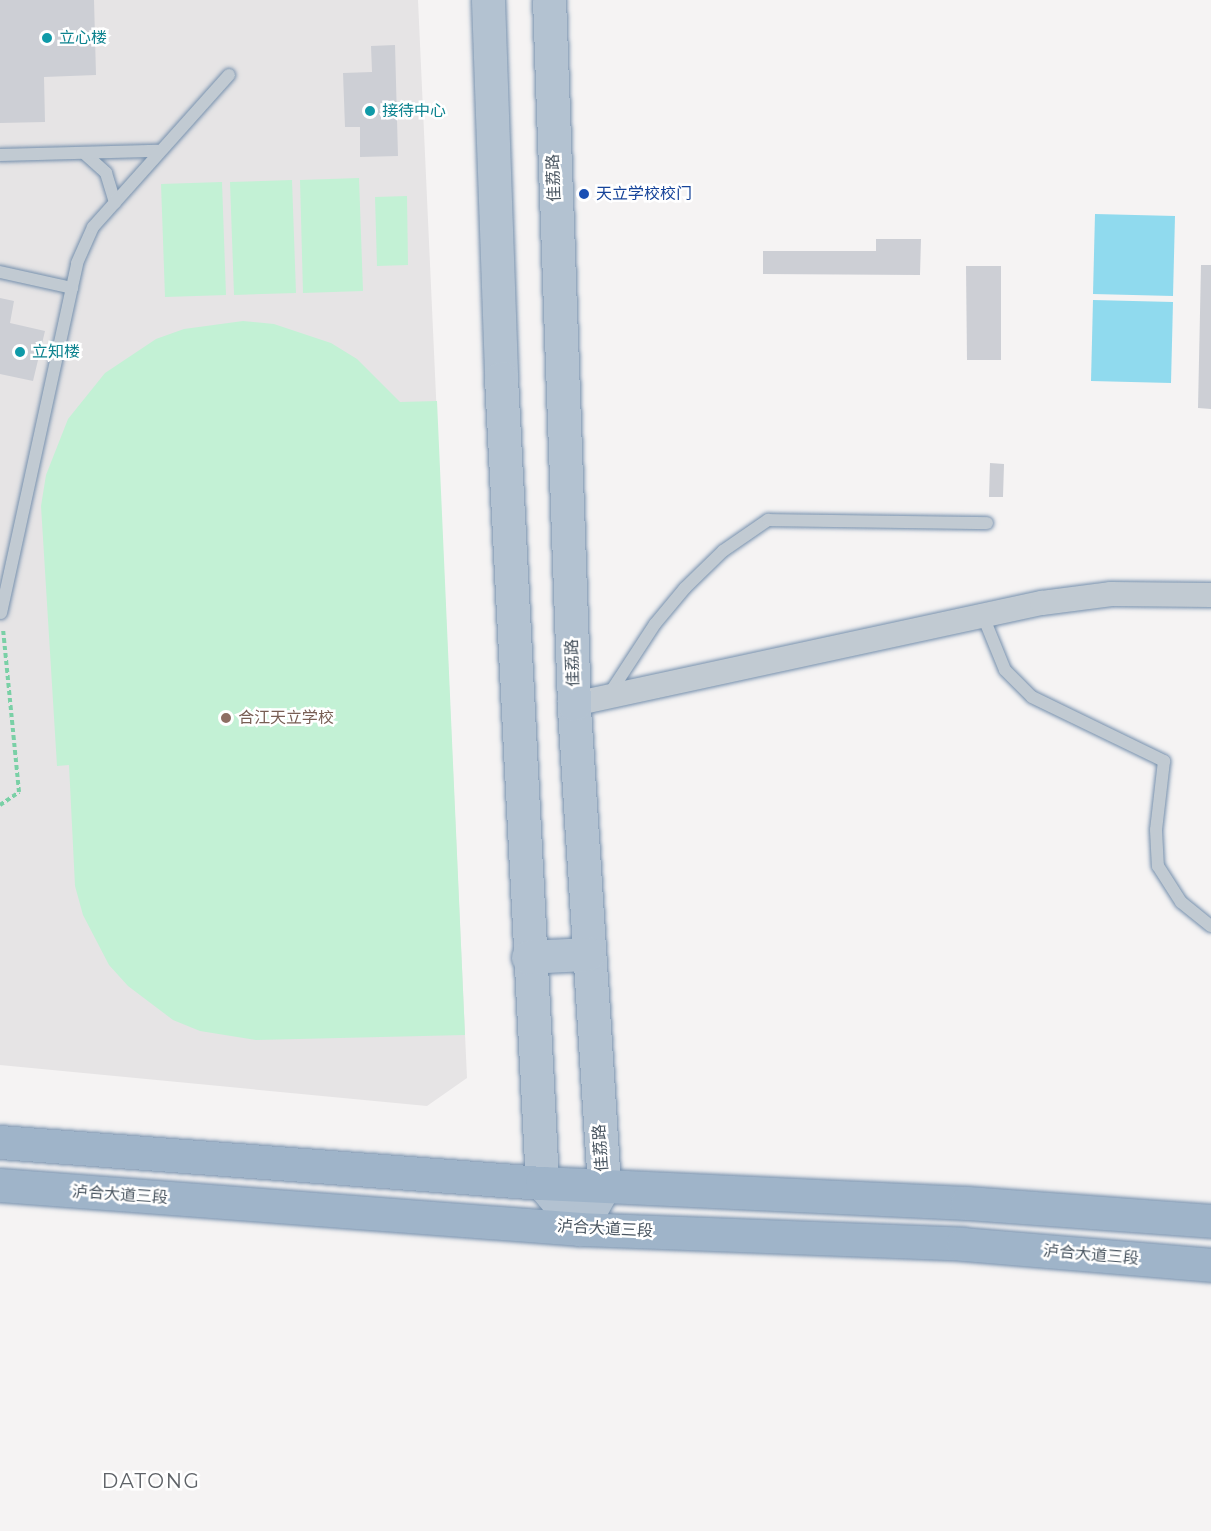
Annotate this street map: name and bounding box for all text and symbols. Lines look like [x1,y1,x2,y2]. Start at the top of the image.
place label: 立心楼 [59,28,107,48]
marker: 立心楼 [40,31,54,45]
place label: 接待中心 [382,101,446,121]
marker: 接待中心 [363,104,377,118]
street label: 佳荔路 [544,154,564,202]
place label: 天立学校校门 [596,184,692,204]
marker: 天立学校校门 [577,187,591,201]
place label: 立知楼 [32,342,80,362]
marker: 立知楼 [13,345,27,359]
street label: 佳荔路 [563,639,583,687]
place label: 合江天立学校 [238,708,334,728]
marker: 合江天立学校 [219,711,233,725]
street label: 佳荔路 [590,1123,612,1173]
street label: 泸合大道三段 [71,1182,169,1208]
street label: 泸合大道三段 [557,1217,653,1241]
street label: 泸合大道三段 [1042,1241,1140,1269]
district label: DATONG [102,1469,200,1493]

